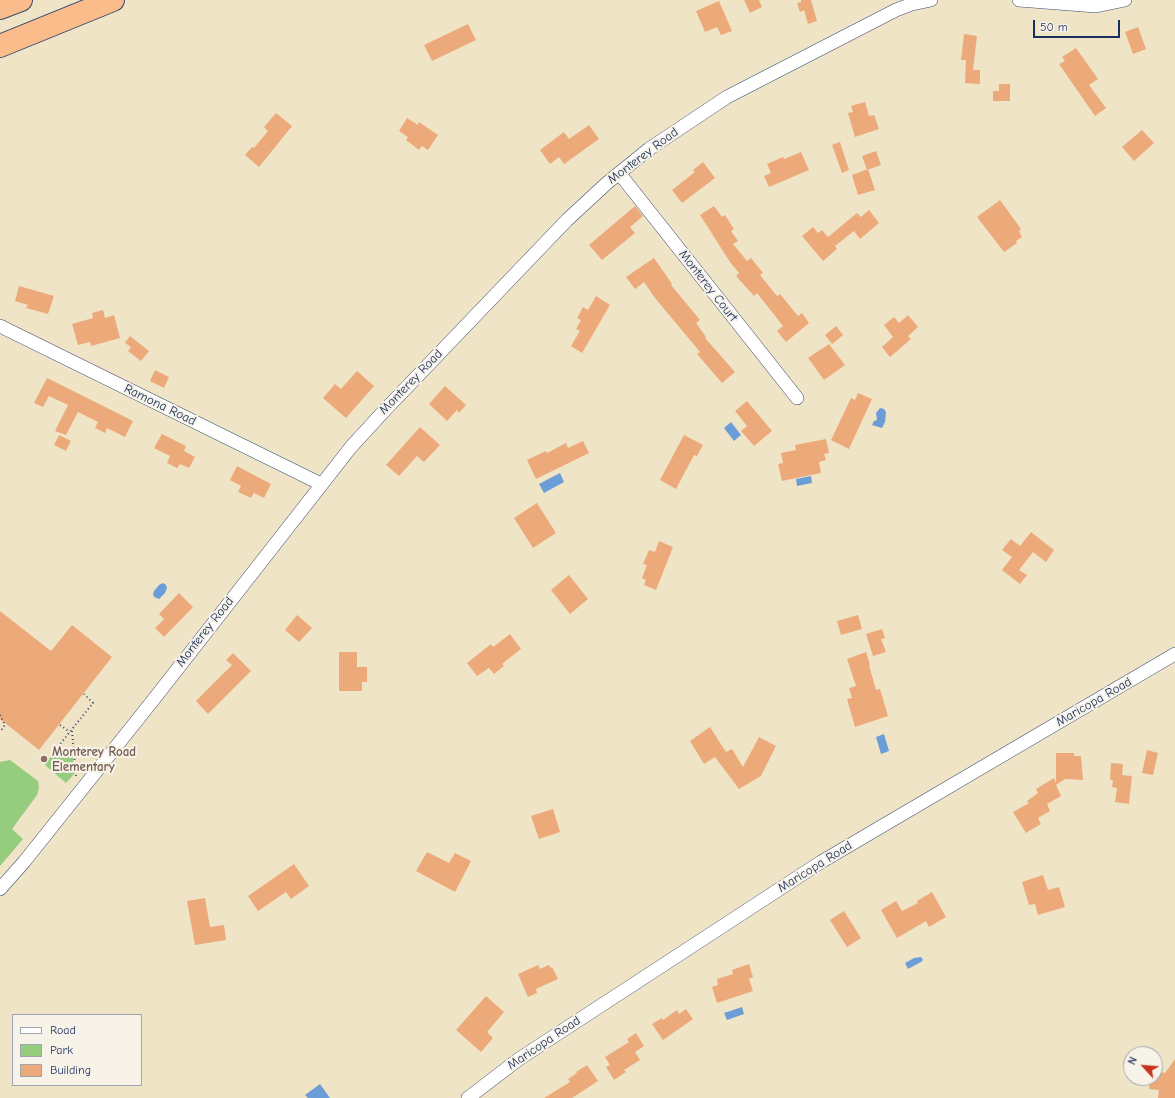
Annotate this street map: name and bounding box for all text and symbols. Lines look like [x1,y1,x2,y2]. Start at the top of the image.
scale bar [1035,12,1122,38]
text: 50 m [1040,20,1068,34]
street label: Monterey Road [605,124,681,188]
street label: Monterey Court [675,247,741,325]
street label: Monterey Road [376,346,446,418]
street label: Ramona Road [121,381,199,429]
street label: Monterey Road [173,594,237,670]
street label: Maricopa Road [1053,674,1135,730]
place label: Monterey Road Elementary [52,744,136,775]
marker: Monterey Road Elementary [39,754,49,764]
street label: Maricopa Road [775,838,855,896]
street label: Maricopa Road [504,1013,584,1073]
legend [12,1014,142,1086]
text: Road [50,1023,76,1037]
text: Park [50,1043,73,1057]
north arrow [1123,1046,1163,1086]
text: N [1125,1055,1140,1067]
text: Building [50,1063,91,1077]

